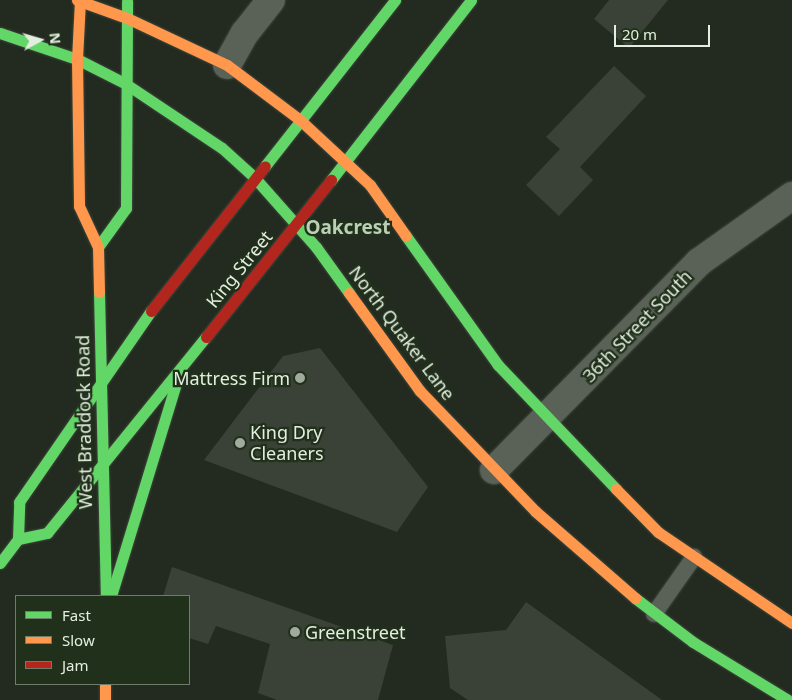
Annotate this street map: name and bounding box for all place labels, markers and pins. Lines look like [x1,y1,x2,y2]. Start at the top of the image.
place label: Mattress Firm [173,367,290,389]
marker: Mattress Firm [294,372,306,384]
place label: King Dry Cleaners [250,422,324,464]
marker: King Dry Cleaners [234,437,246,449]
place label: Greenstreet [305,621,406,643]
marker: Greenstreet [289,626,301,638]

